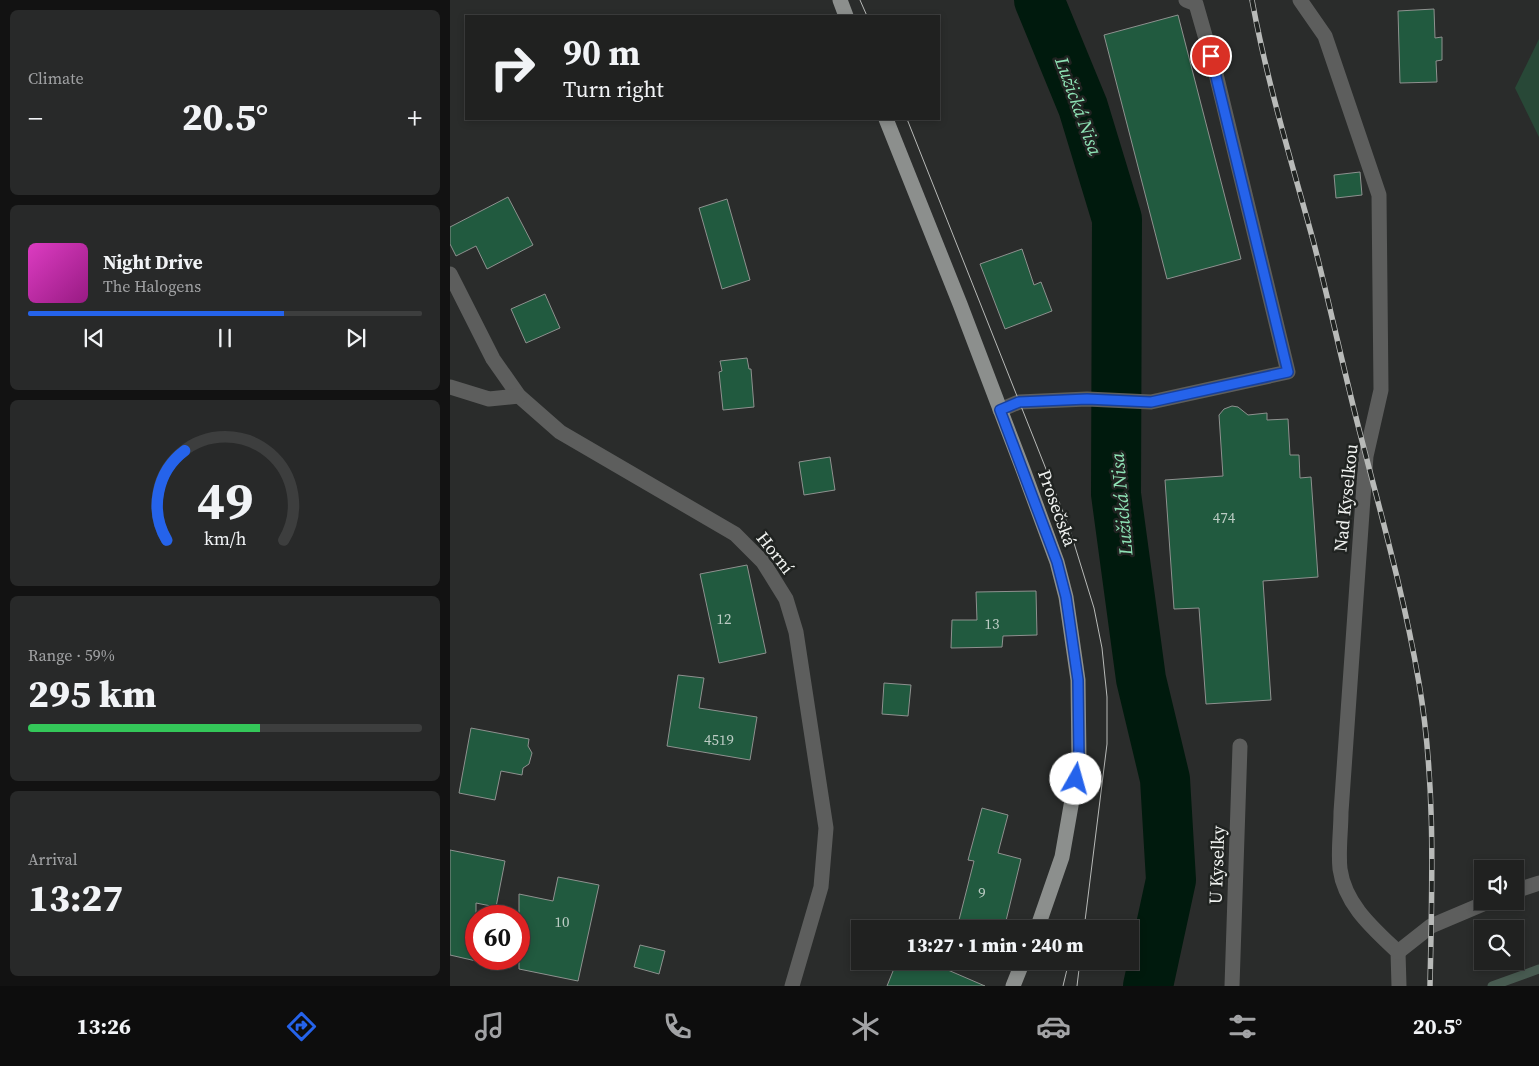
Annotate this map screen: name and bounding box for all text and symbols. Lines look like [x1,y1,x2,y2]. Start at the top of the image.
text: 90 m [563,29,640,77]
icon: right [480,35,545,100]
pin [1190,35,1232,77]
icon: arrive [1197,42,1225,70]
water label: Lužická Nisa [1049,52,1109,159]
text: Climate [28,67,84,89]
text: Turn right [563,74,664,104]
text: 20.5° [182,91,268,143]
text: − [28,99,43,137]
text: + [407,99,422,137]
text: Night Drive [103,249,203,275]
text: The Halogens [103,275,201,297]
icon: previous [80,324,108,352]
icon: pause [211,324,239,352]
icon: next [342,324,370,352]
street label: Nad Kyselkou [1327,443,1364,553]
water label: Lužická Nisa [1104,451,1139,557]
text: 49 [197,465,253,536]
street label: Prosečská [1032,466,1083,551]
house number: 474 [1213,507,1236,528]
text: km/h [204,526,247,551]
street label: Horní [751,526,800,579]
house number: 12 [716,608,732,629]
house number: 13 [984,613,1000,634]
text: Range · 59% [28,644,115,666]
text: 295 km [28,668,156,720]
house number: 4519 [704,729,734,750]
position arrow [1049,752,1101,804]
street label: U Kyselky [1203,824,1230,905]
text: Arrival [28,848,77,870]
map controls [1474,860,1524,970]
button: sound [1474,860,1524,910]
text: 13:27 [28,872,123,924]
house number: 9 [978,882,986,903]
speed limit sign: 60 [465,905,530,970]
house number: 10 [554,911,570,932]
button: search [1474,920,1524,970]
text: 13:27 · 1 min · 240 m [906,932,1084,958]
icon: directions [284,1009,319,1044]
icon: music [472,1009,507,1044]
icon: phone [660,1009,695,1044]
icon: climate [848,1009,883,1044]
icon: car [1036,1009,1071,1044]
icon: filters [1225,1009,1260,1044]
text: 13:26 [77,1011,131,1041]
text: 20.5° [1413,1011,1462,1041]

